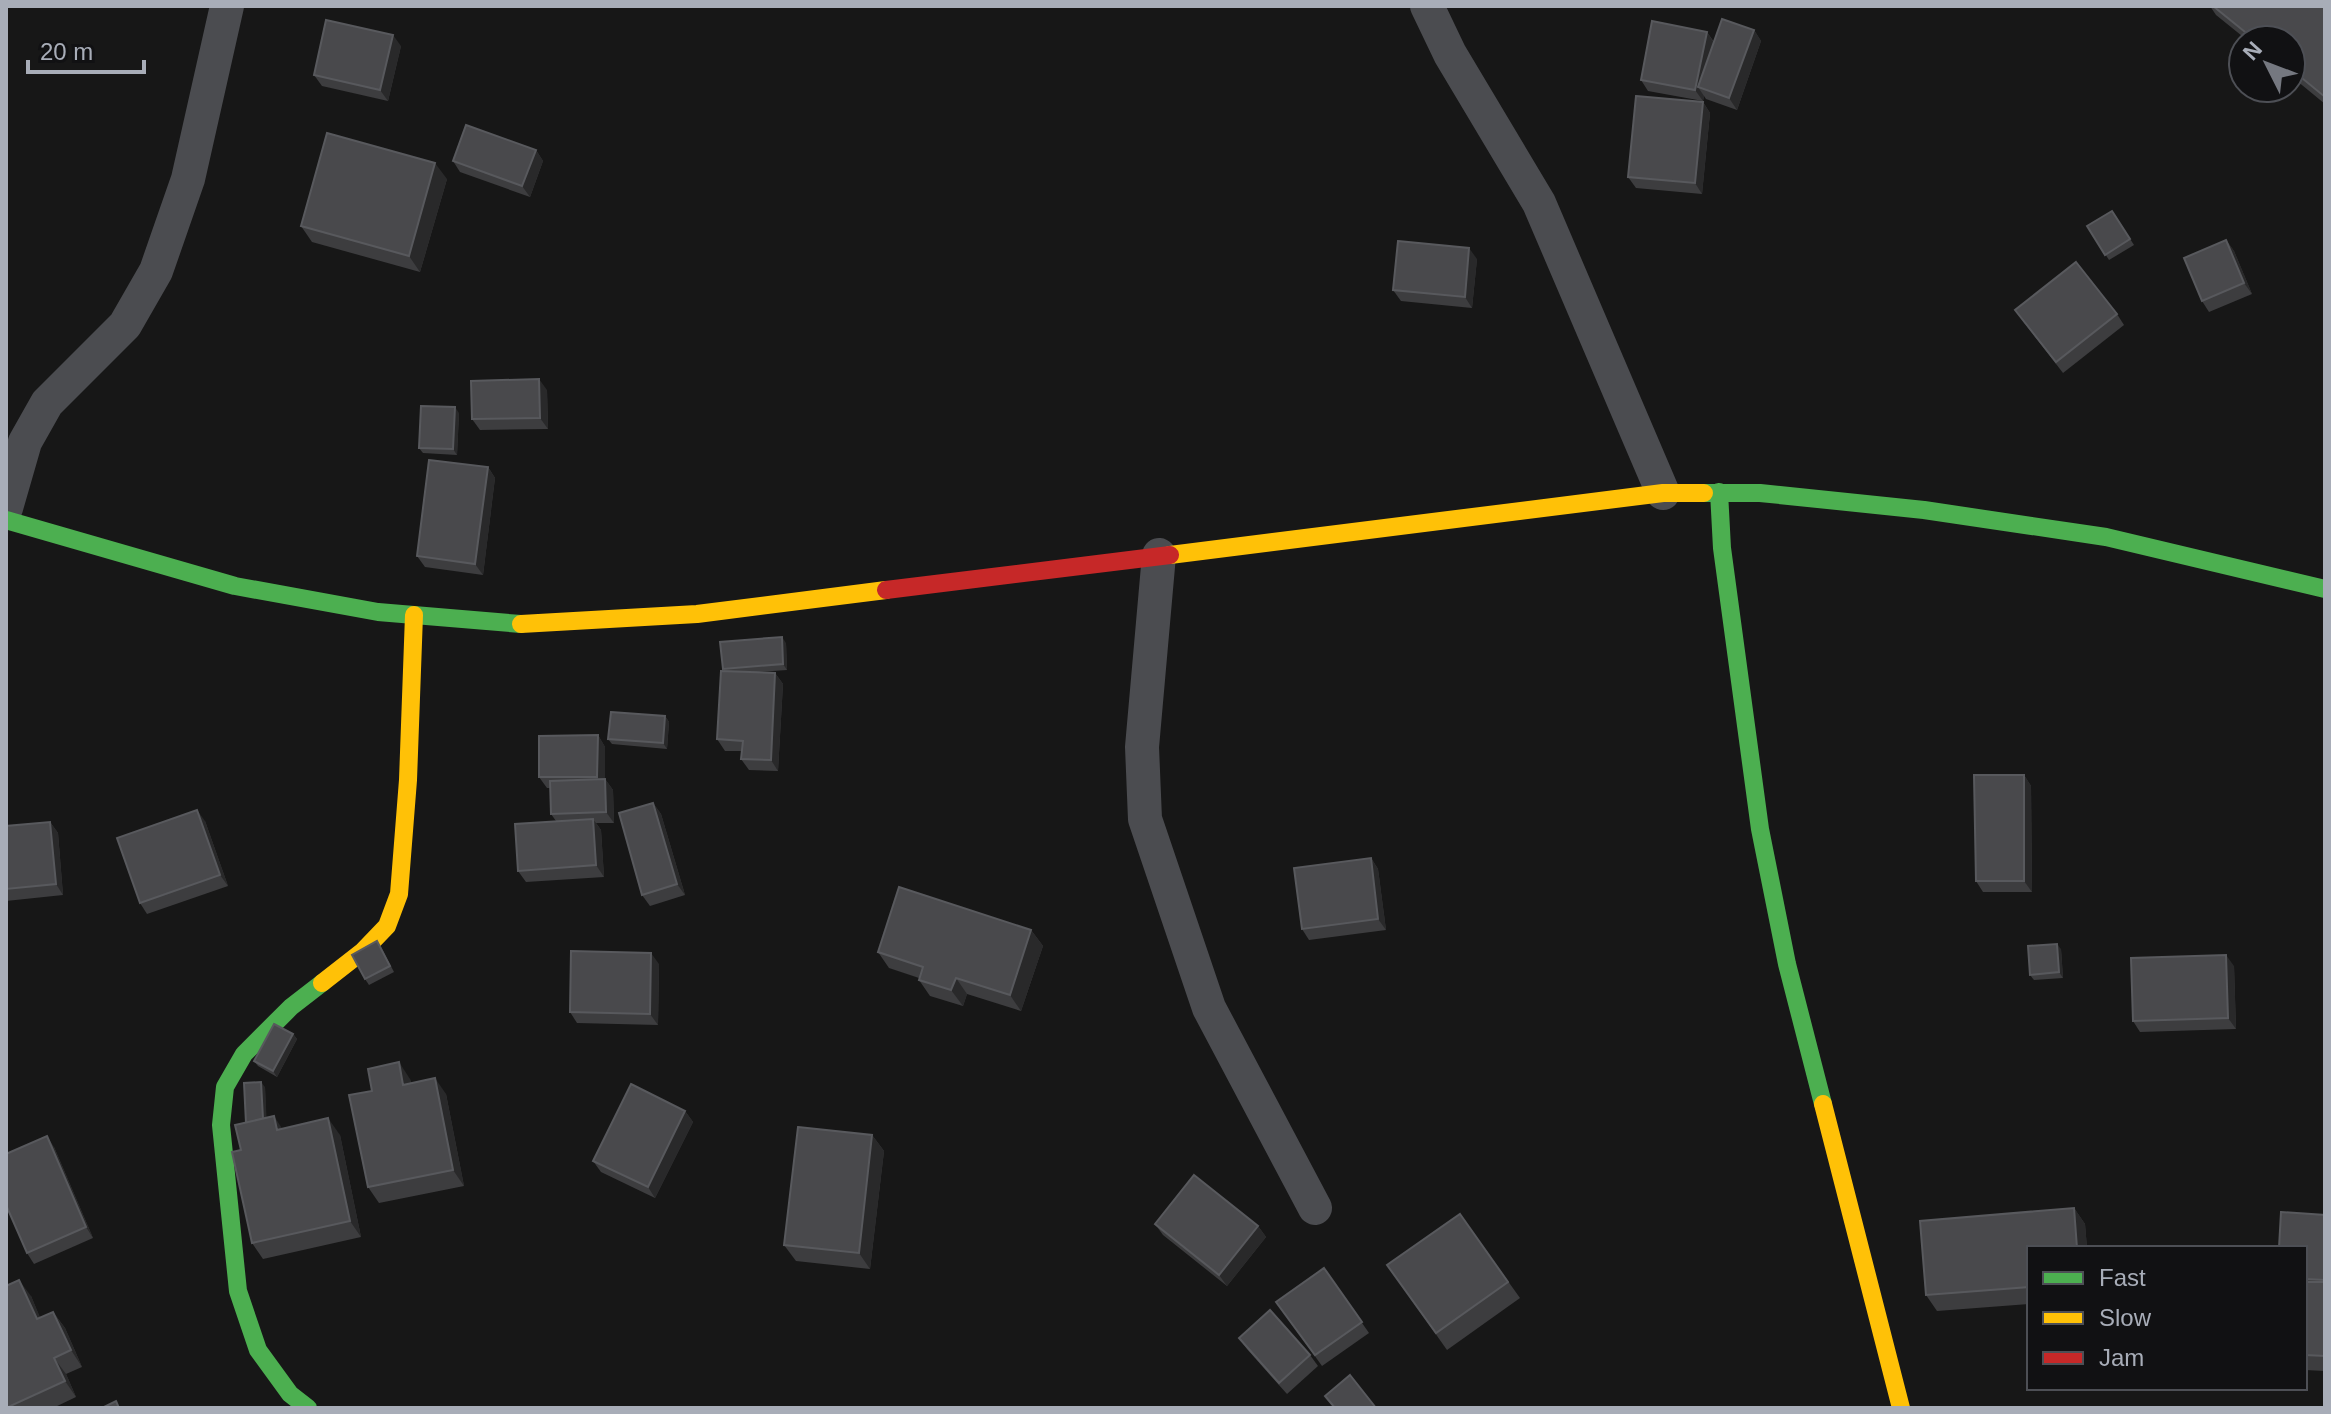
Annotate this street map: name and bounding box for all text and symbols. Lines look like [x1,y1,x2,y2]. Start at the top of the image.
scale bar [28,24,144,74]
north arrow [2227,24,2307,104]
text: N [2238,37,2267,65]
text: 20 m [40,38,93,65]
legend [2027,1246,2307,1390]
text: Fast [2099,1264,2146,1291]
text: Slow [2099,1304,2152,1331]
text: Jam [2099,1344,2144,1371]

